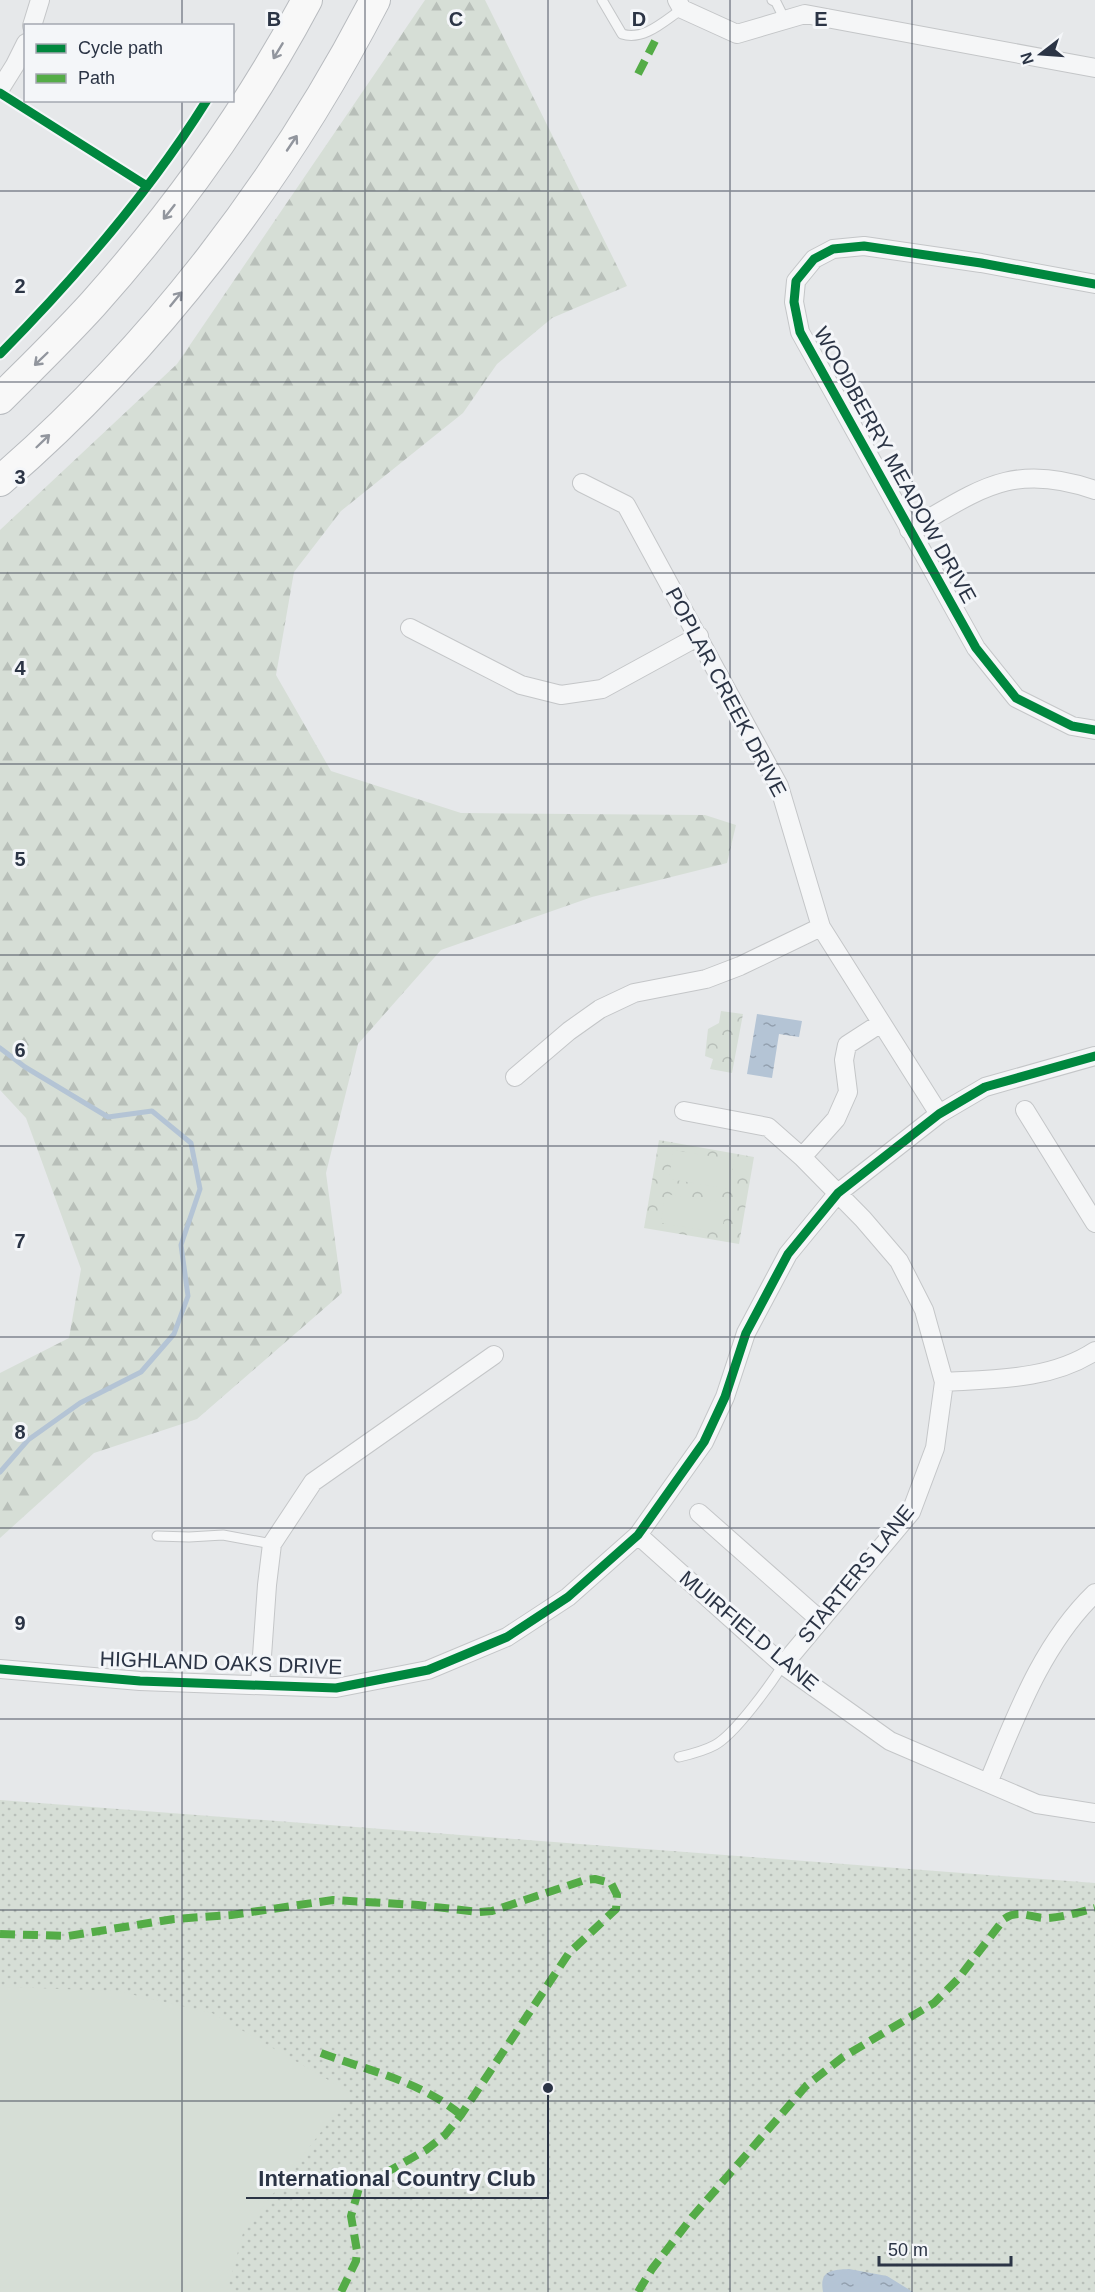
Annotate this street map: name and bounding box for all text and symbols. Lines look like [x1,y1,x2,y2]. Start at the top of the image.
text: B [267,8,281,30]
text: C [449,8,463,30]
text: D [632,8,646,30]
text: E [814,8,828,30]
legend [24,24,234,102]
north arrow [1011,24,1071,84]
text: Cycle path [78,38,163,58]
one-way arrow [272,42,284,59]
text: N [1017,50,1037,66]
text: Path [78,68,115,88]
one-way arrow [286,135,298,151]
one-way arrow [163,204,176,220]
text: 2 [14,275,26,297]
one-way arrow [169,291,182,307]
street label: WOODBERRY MEADOW DRIVE [810,323,981,607]
one-way arrow [33,351,48,366]
one-way arrow [36,434,51,449]
text: 3 [14,466,26,488]
street label: POPLAR CREEK DRIVE [661,583,791,800]
text: 4 [14,657,26,679]
text: 5 [14,848,26,870]
text: 6 [14,1039,26,1061]
text: 7 [14,1230,26,1252]
text: 8 [14,1421,26,1443]
street label: STARTERS LANE [793,1500,918,1647]
street label: MUIRFIELD LANE [675,1566,823,1695]
text: 9 [14,1612,26,1634]
street label: HIGHLAND OAKS DRIVE [99,1647,343,1678]
callout: International Country Club [246,2158,548,2198]
text: International Country Club [258,2166,536,2191]
scale bar [879,2229,1011,2267]
text: 50 m [888,2240,928,2260]

